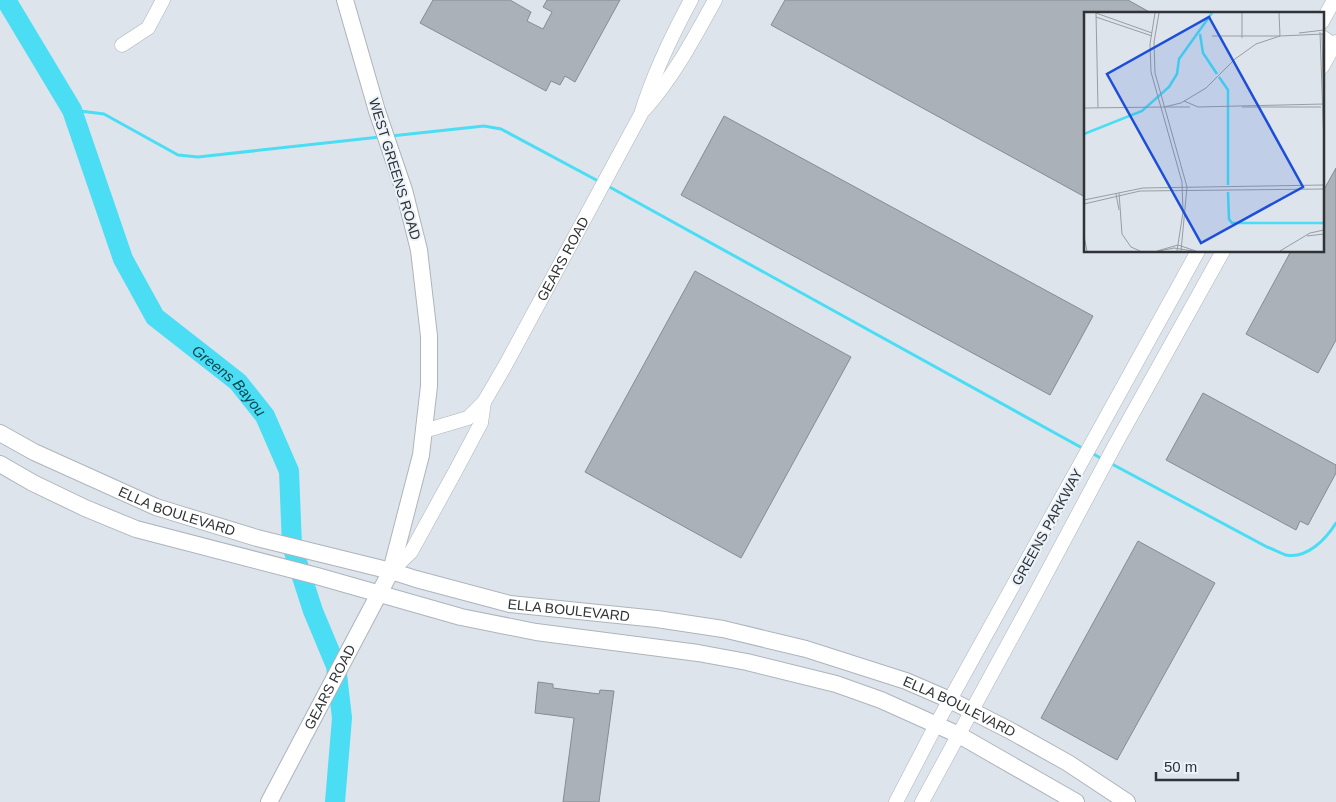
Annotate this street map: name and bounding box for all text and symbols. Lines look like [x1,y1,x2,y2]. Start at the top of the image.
inset map [1084,12,1324,252]
street label: WEST GREENS ROAD [366,96,424,242]
street label: GEARS ROAD [534,214,592,304]
water label: Greens Bayou [189,341,270,420]
street label: GREENS PARKWAY [1008,466,1086,588]
street label: ELLA BOULEVARD [116,483,237,539]
street label: ELLA BOULEVARD [507,596,631,624]
street label: GEARS ROAD [301,642,359,732]
street label: ELLA BOULEVARD [901,673,1019,740]
scale bar [1156,750,1238,782]
text: 50 m [1164,758,1197,775]

